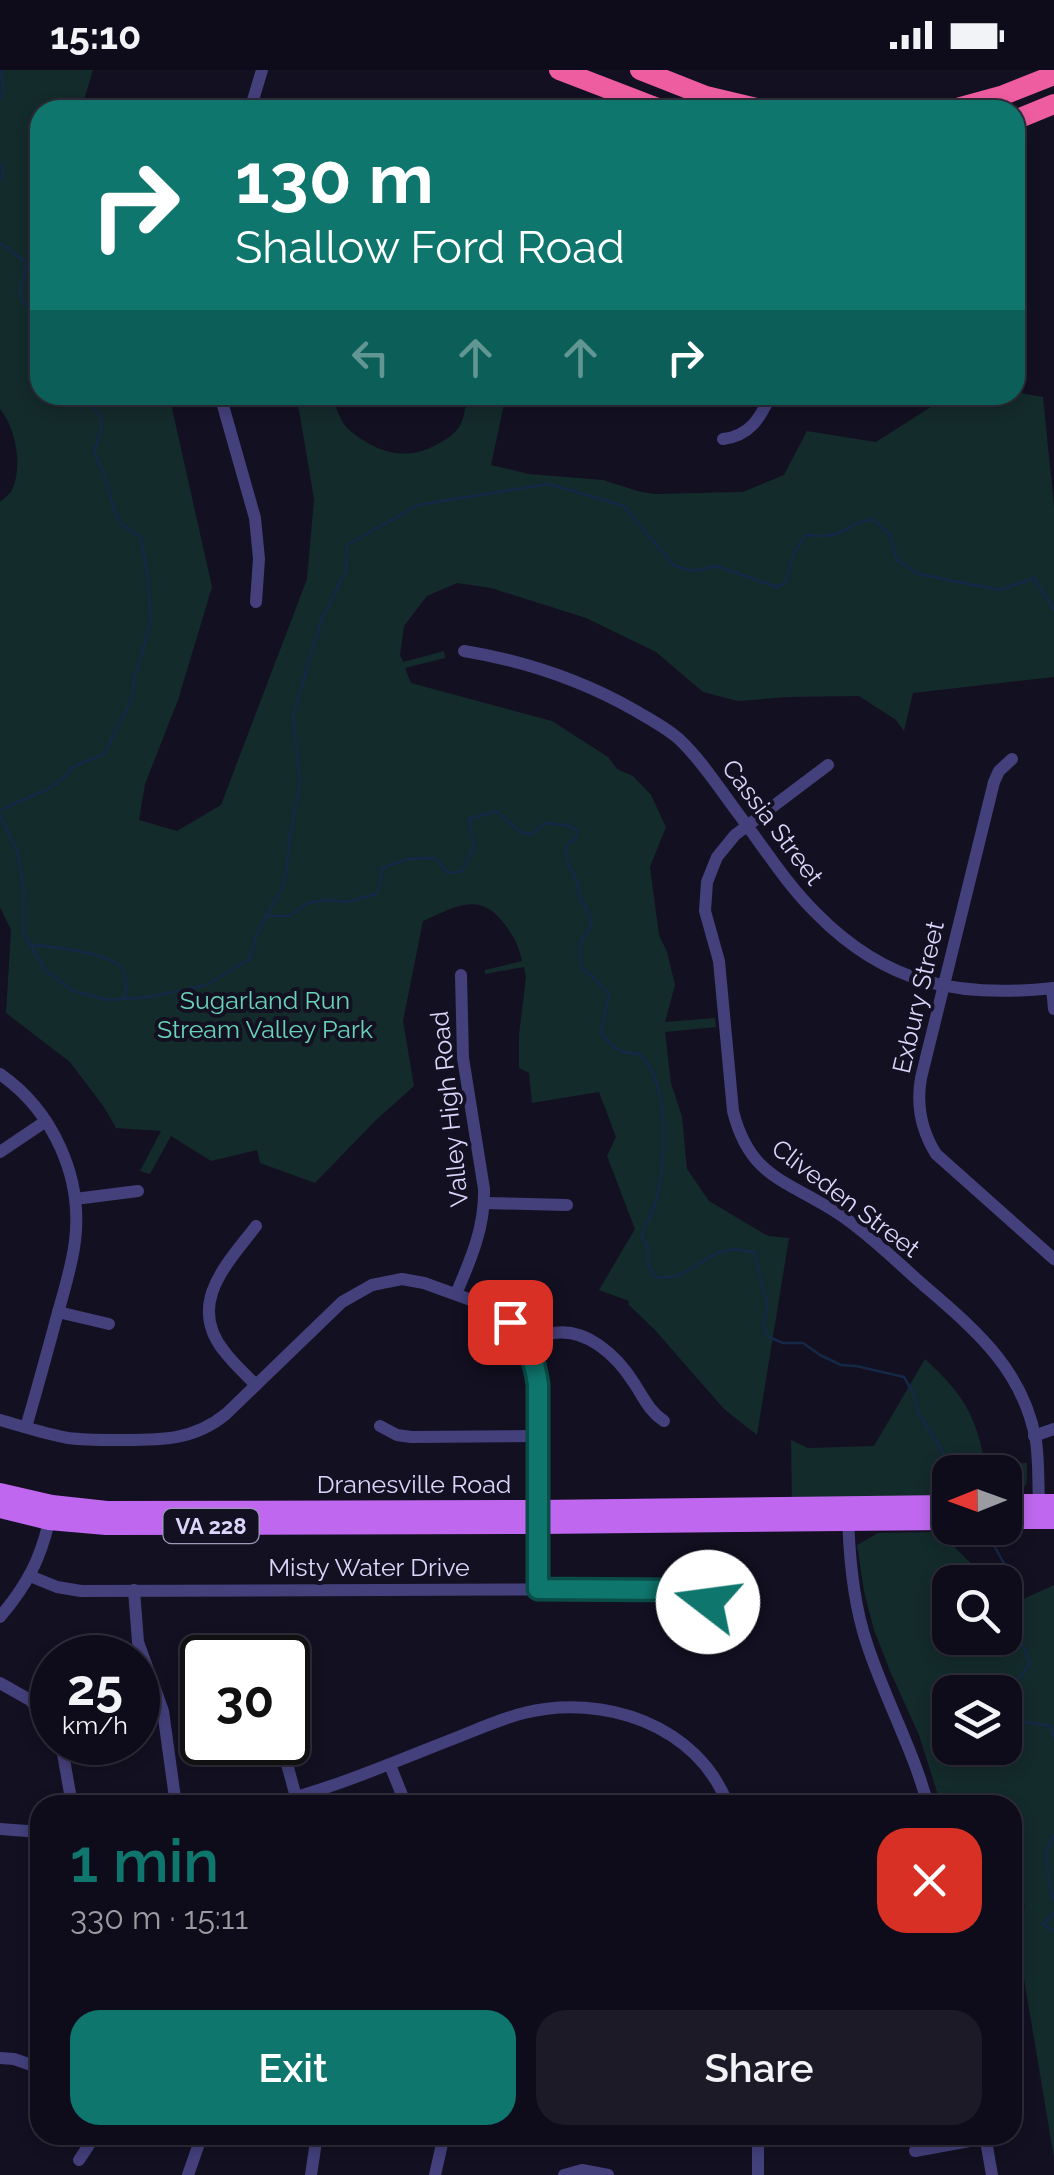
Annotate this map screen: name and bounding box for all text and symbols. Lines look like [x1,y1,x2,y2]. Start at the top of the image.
text: 15:10 [50,13,141,58]
text: 130 m [235,137,434,219]
icon: right [70,140,200,270]
text: Shallow Ford Road [235,221,625,274]
icon: left [343,330,398,385]
icon: ahead [448,330,503,385]
icon: ahead [553,330,608,385]
icon: right [658,330,713,385]
street label: Cassia Street [716,753,830,891]
street label: Exbury Street [886,917,950,1076]
park label: Sugarland Run Stream Valley Park [157,985,374,1044]
street label: Valley High Road [424,1010,474,1208]
street label: Cliveden Street [766,1133,926,1264]
pin [468,1280,553,1365]
icon: arrive [483,1295,538,1350]
north arrow [932,1455,1022,1545]
map controls [932,1455,1022,1765]
street label: Dranesville Road [317,1469,511,1499]
road number: VA 228 [164,1509,258,1543]
position arrow [656,1550,760,1654]
street label: Misty Water Drive [268,1552,470,1582]
button: search [932,1565,1022,1655]
speed limit sign: 30 [180,1635,310,1765]
text: 25 [67,1658,123,1717]
button: layers [932,1675,1022,1765]
text: km/h [62,1710,128,1740]
text: 1 min [70,1826,219,1896]
button: close [877,1828,982,1933]
text: 330 m · 15:11 [70,1899,248,1936]
button: Exit [70,2010,516,2125]
button: Share [536,2010,982,2125]

